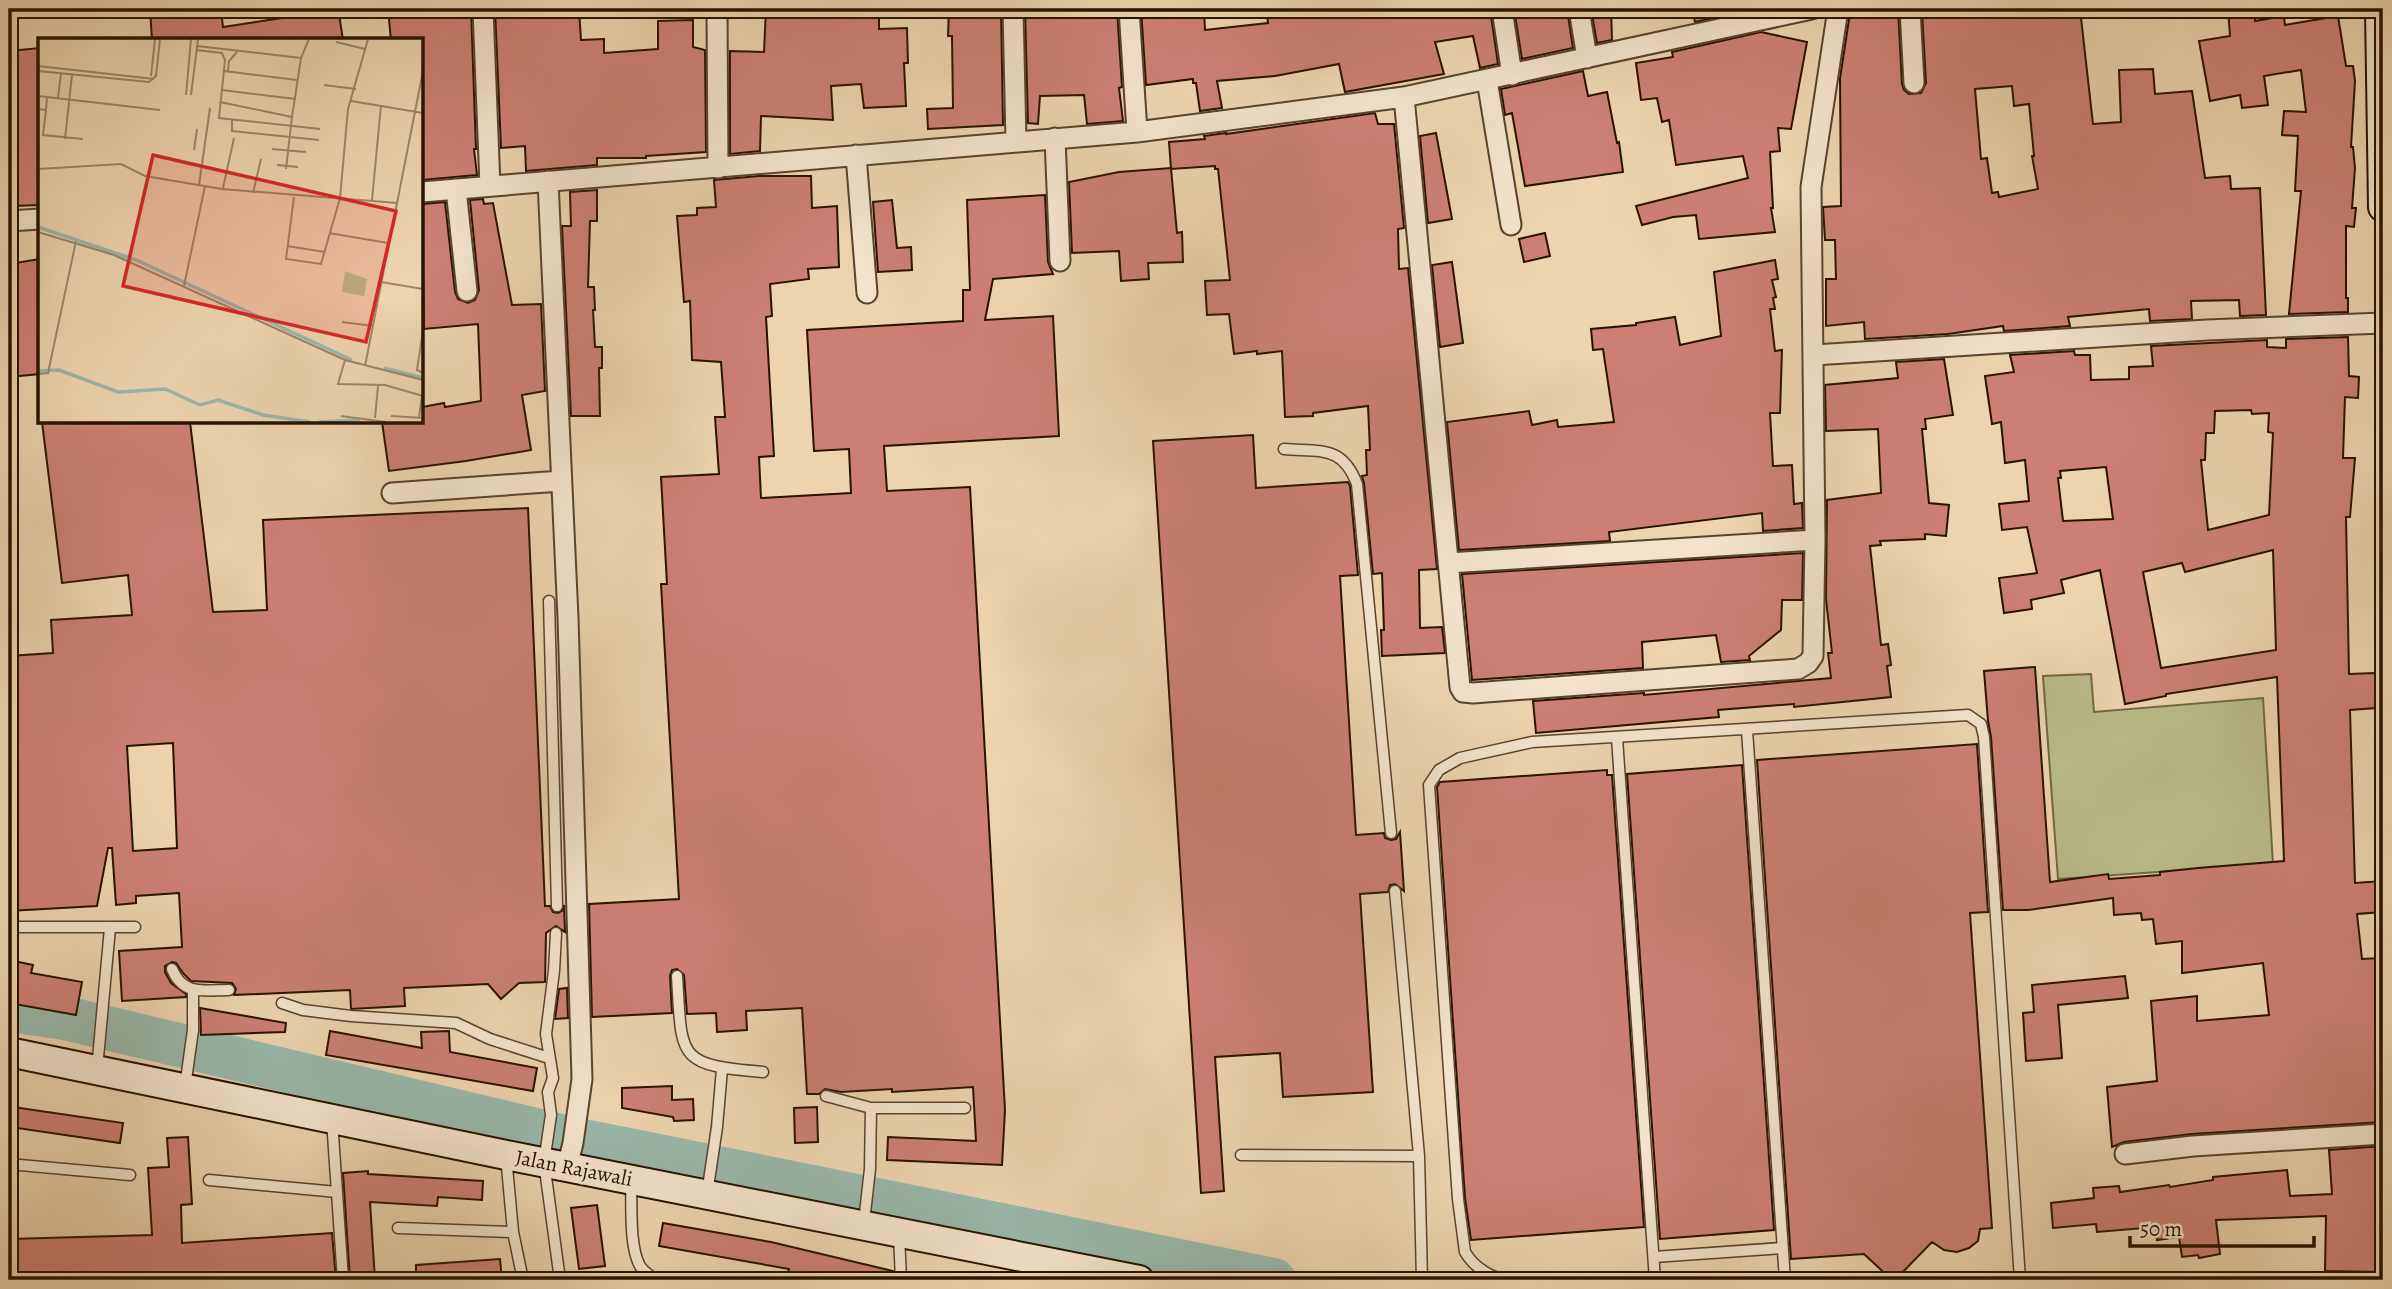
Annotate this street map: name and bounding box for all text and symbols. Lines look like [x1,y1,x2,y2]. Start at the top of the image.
inset map [38,38,424,424]
street label: Jalan Rajawali [513,1143,635,1193]
scale bar [2130,1205,2313,1249]
text: 50 m [2140,1215,2182,1243]

